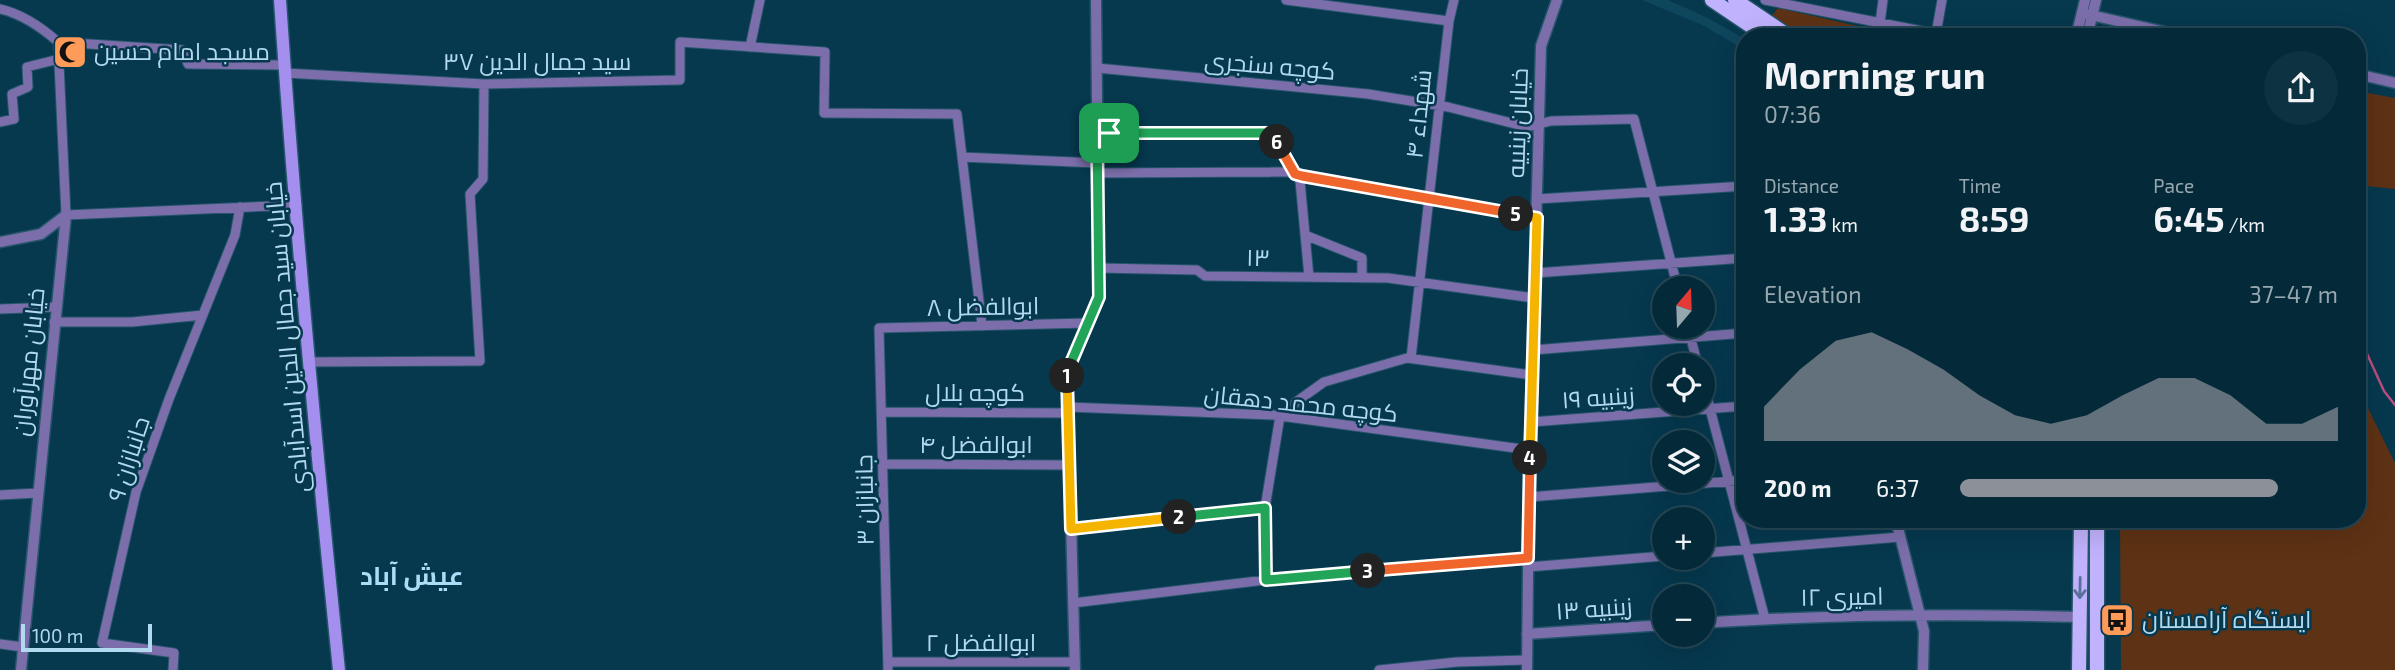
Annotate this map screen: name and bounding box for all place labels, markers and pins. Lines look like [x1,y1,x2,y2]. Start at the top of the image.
mosque icon: مسجد امام حسین [51,33,89,71]
place label: مسجد امام حسین [94,36,270,68]
pin [1079,103,1139,163]
pin: 6 [1260,124,1294,160]
pin: 5 [1498,196,1534,232]
pin: 1 [1050,358,1084,394]
pin: 4 [1512,440,1548,476]
pin: 2 [1162,500,1196,534]
pin: 3 [1350,554,1386,588]
bus stop icon: ایستگاه آرامستان [2098,601,2136,639]
place label: ایستگاه آرامستان [2142,604,2311,634]

